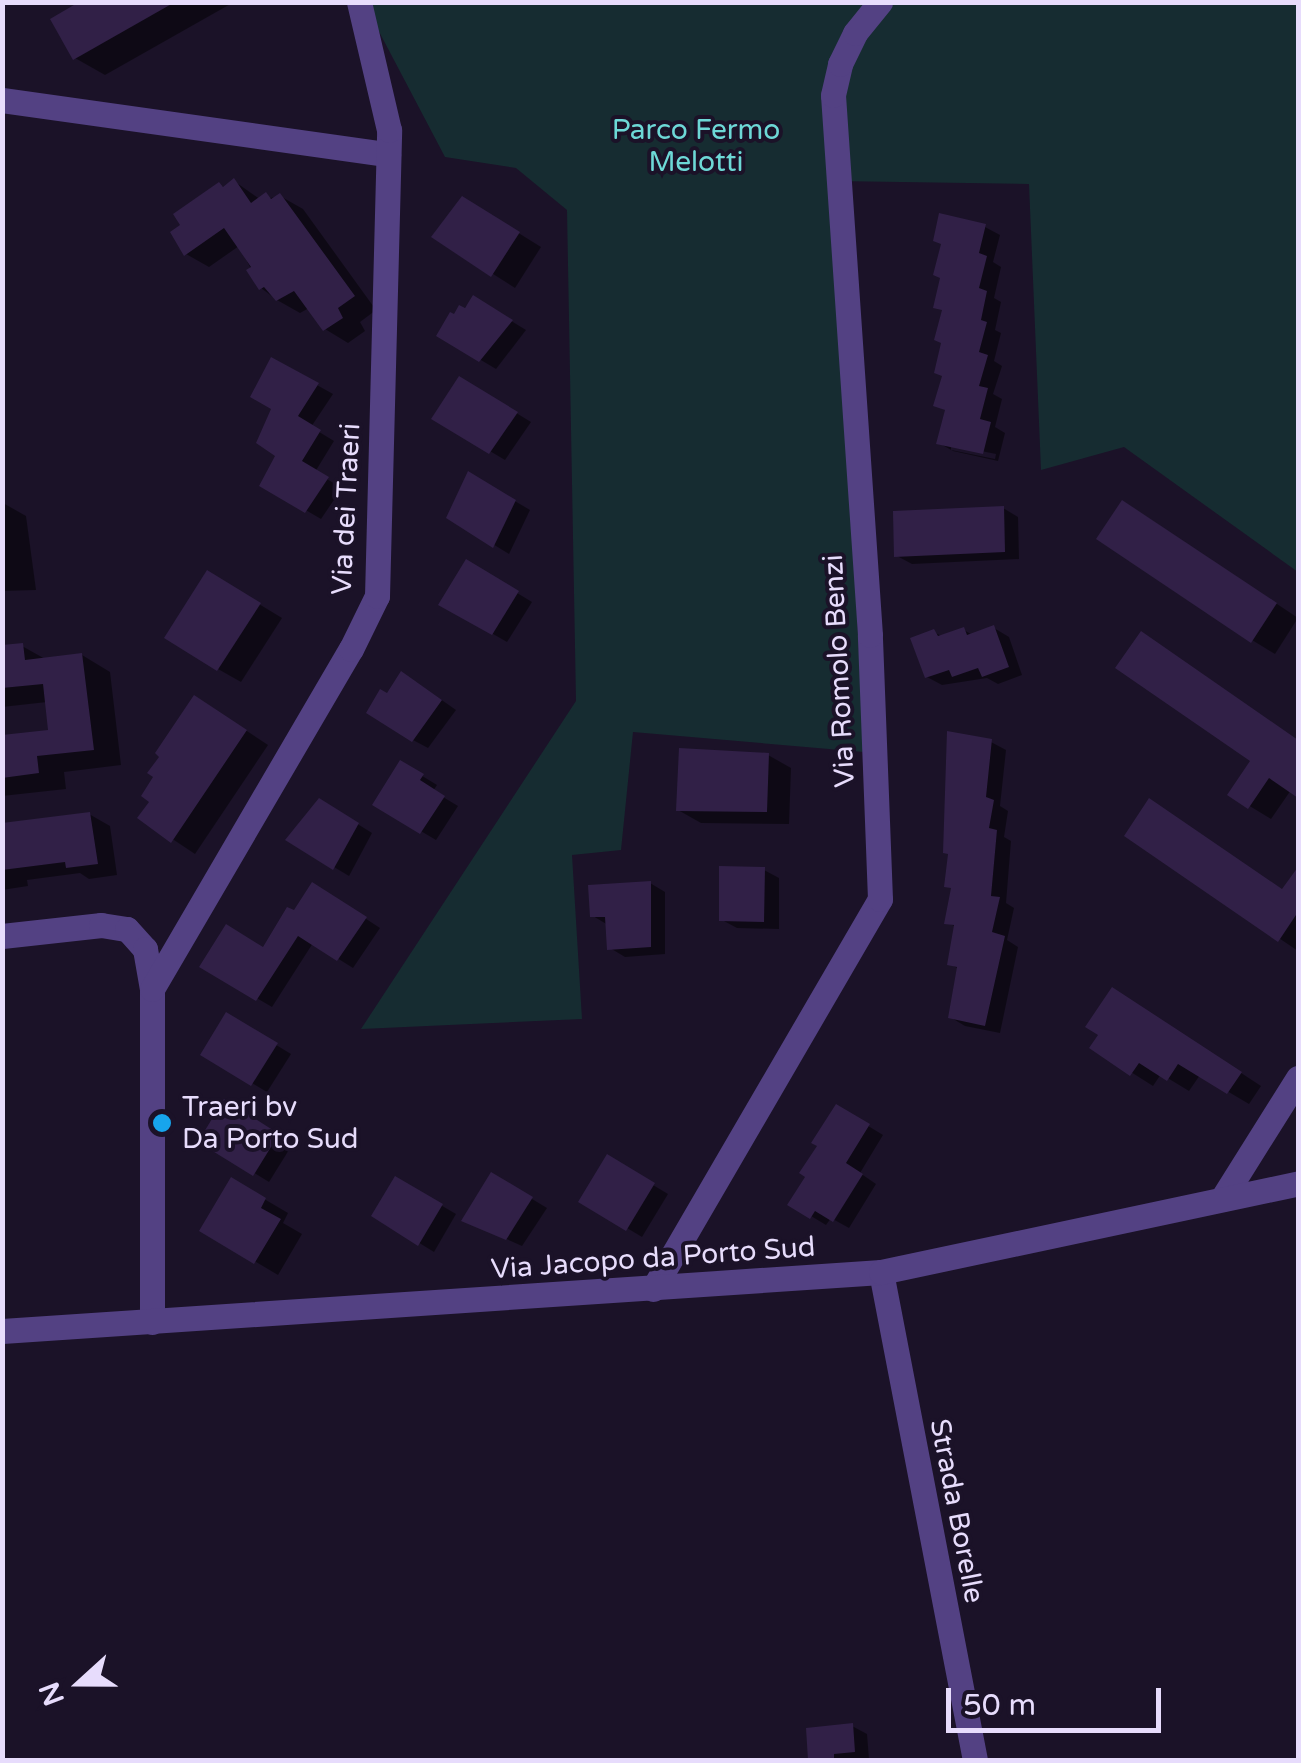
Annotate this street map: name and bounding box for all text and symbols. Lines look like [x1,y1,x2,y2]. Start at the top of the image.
park label: Parco Fermo Melotti [612,113,780,179]
street label: Via dei Traeri [325,422,367,596]
street label: Via Romolo Benzi [816,554,862,788]
place label: Traeri bv Da Porto Sud [182,1090,358,1156]
marker: Traeri bv Da Porto Sud [151,1112,173,1134]
street label: Via Jacopo da Porto Sud [490,1230,816,1286]
street label: Strada Borelle [923,1416,991,1606]
north arrow [30,1633,130,1733]
scale bar [951,1668,1166,1730]
text: N [32,1677,72,1710]
text: 50 m [963,1687,1036,1724]

